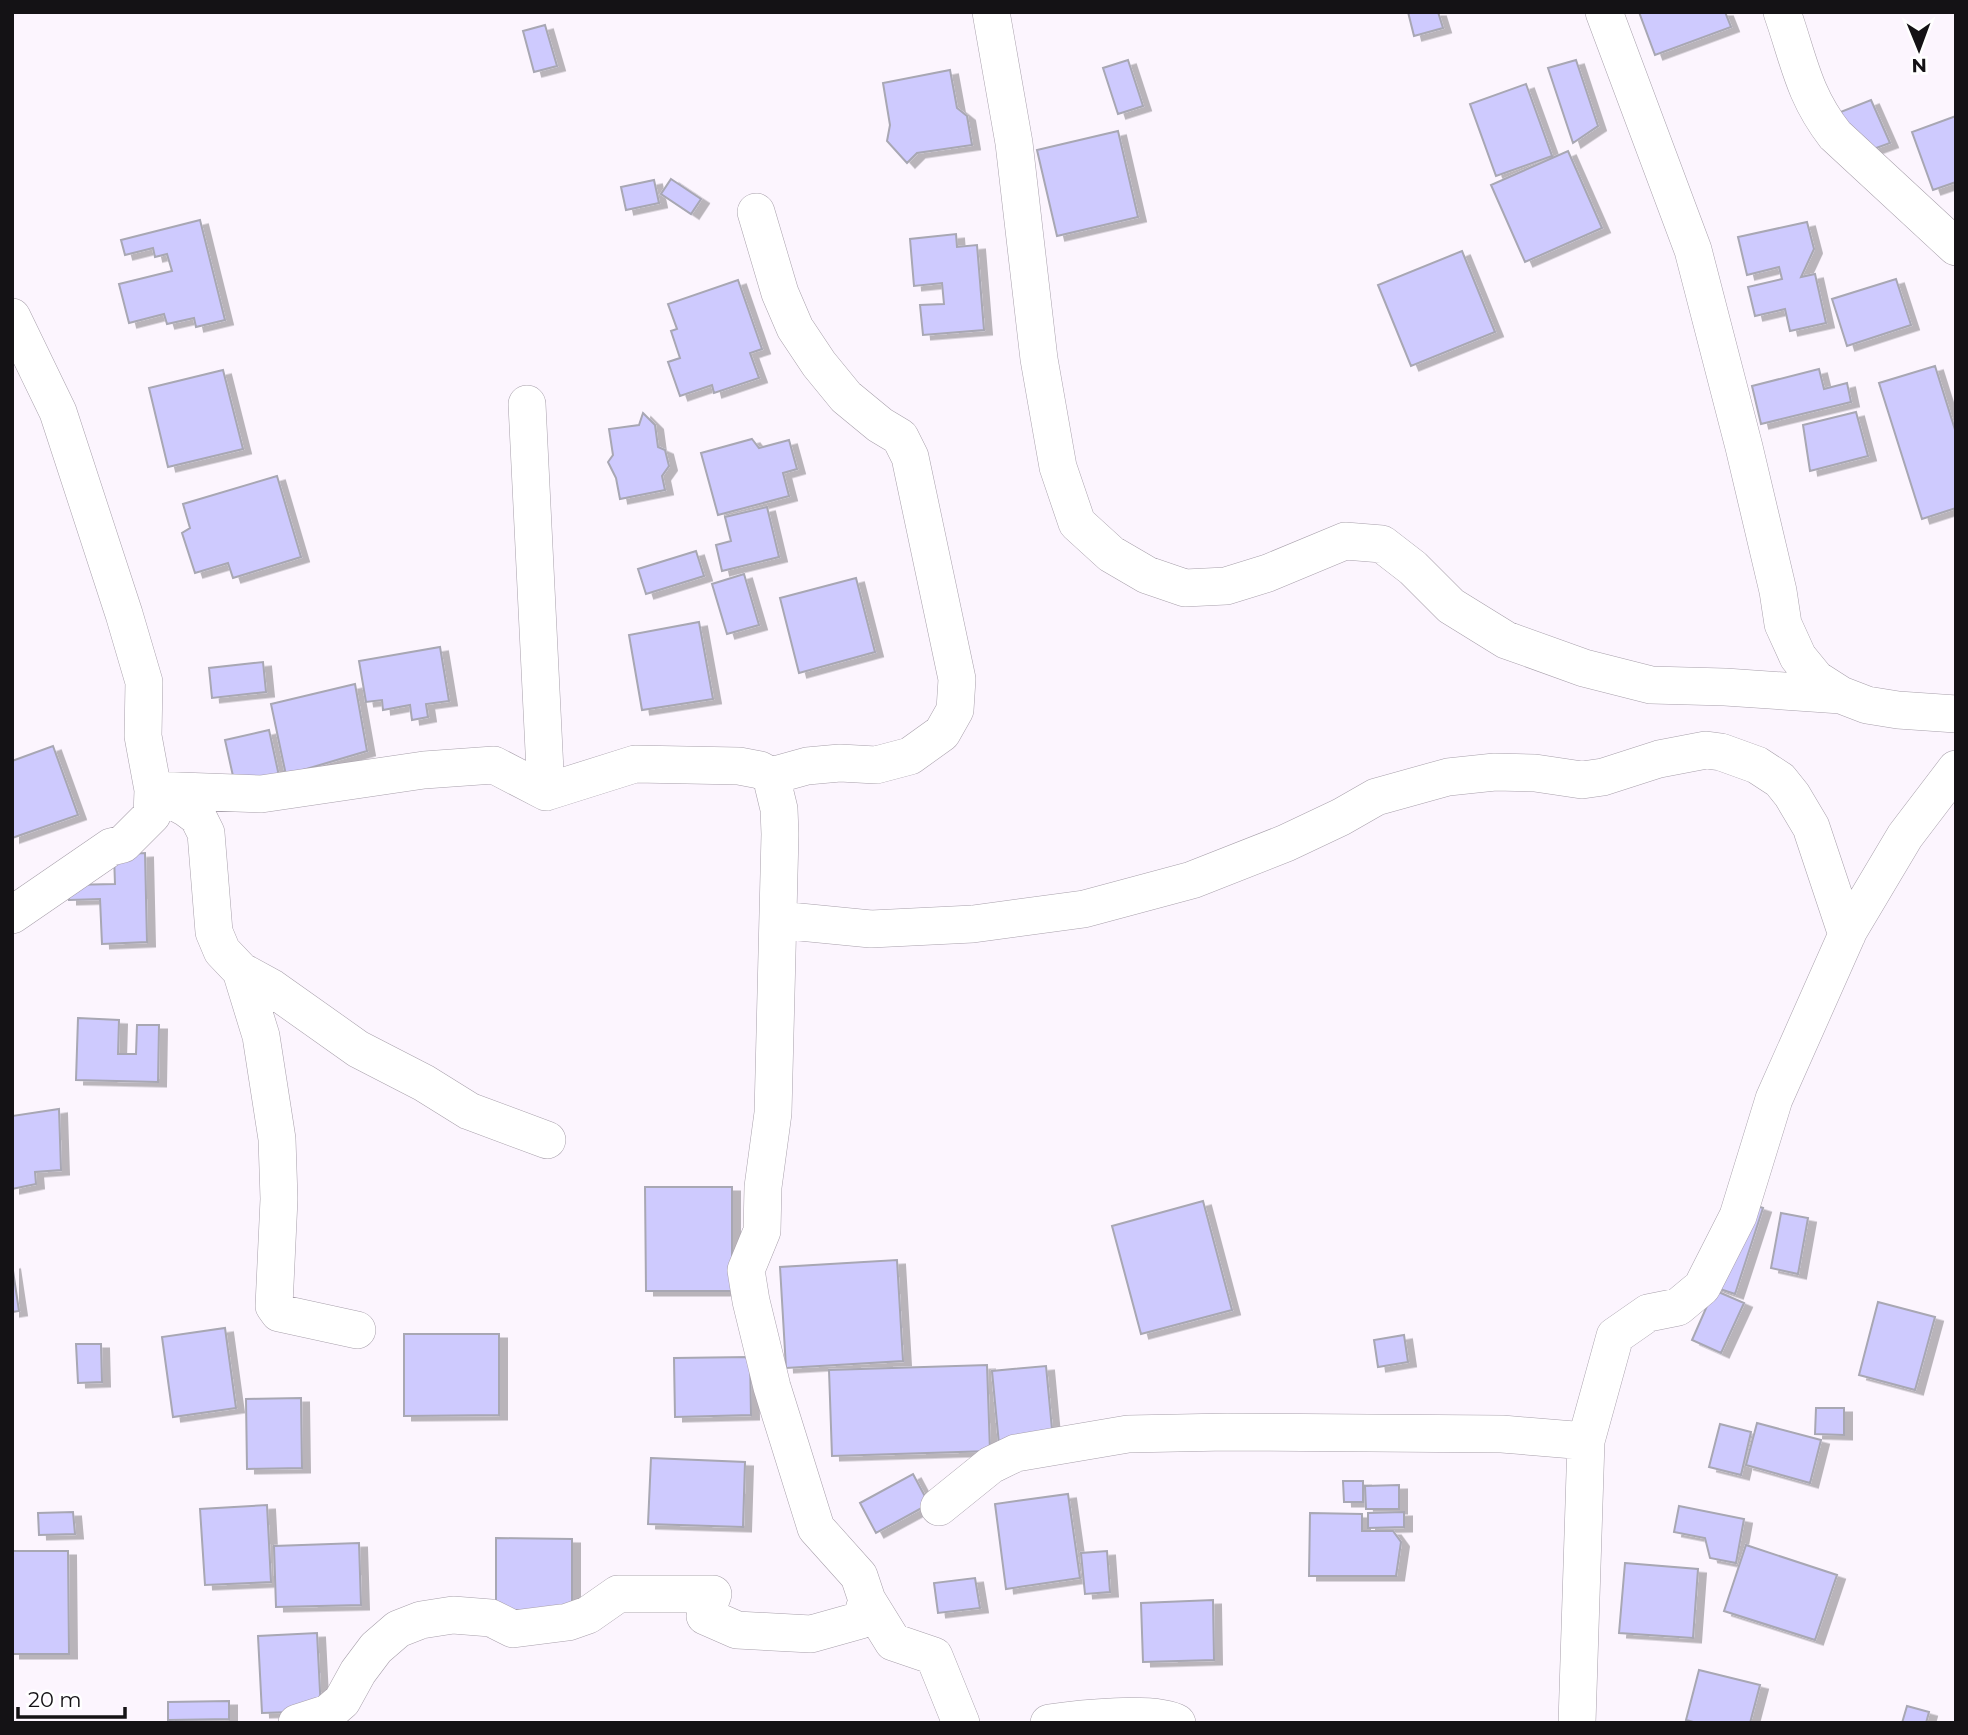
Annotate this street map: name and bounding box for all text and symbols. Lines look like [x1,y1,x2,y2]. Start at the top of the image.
north arrow [1884,14,1954,84]
text: N [1911,54,1927,77]
scale bar [18,1676,124,1720]
text: 20 m [28,1687,82,1712]

